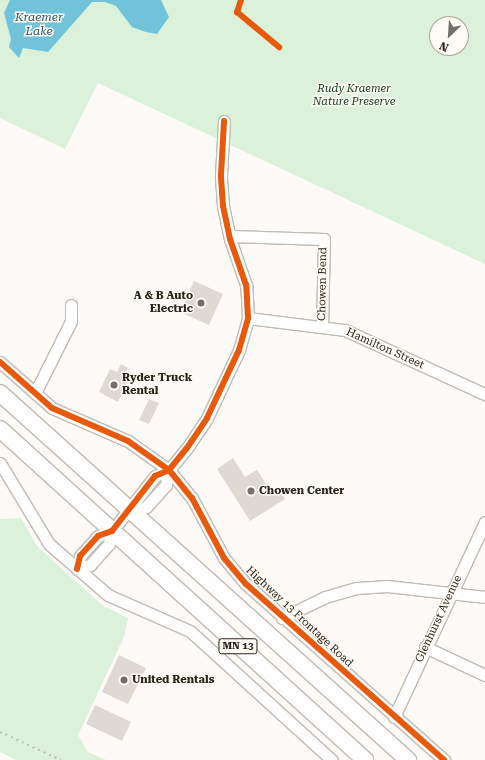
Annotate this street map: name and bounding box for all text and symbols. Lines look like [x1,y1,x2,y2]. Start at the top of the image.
water label: Kraemer Lake [15,11,63,39]
north arrow [429,16,469,56]
text: N [438,39,451,54]
park label: Rudy Kraemer Nature Preserve [313,83,395,109]
street label: Chowen Bend [316,247,330,321]
place label: A & B Auto Electric [134,290,193,316]
marker: A & B Auto Electric [196,298,206,308]
street label: Hamilton Street [344,326,426,372]
place label: Ryder Truck Rental [122,372,192,398]
marker: Ryder Truck Rental [109,380,119,390]
place label: Chowen Center [259,484,344,498]
marker: Chowen Center [246,486,256,496]
street label: Highway 13 Frontage Road [243,564,355,670]
street label: Glenhurst Avenue [413,573,465,665]
road number: MN 13 [218,638,258,654]
place label: United Rentals [132,673,214,687]
marker: United Rentals [119,675,129,685]

